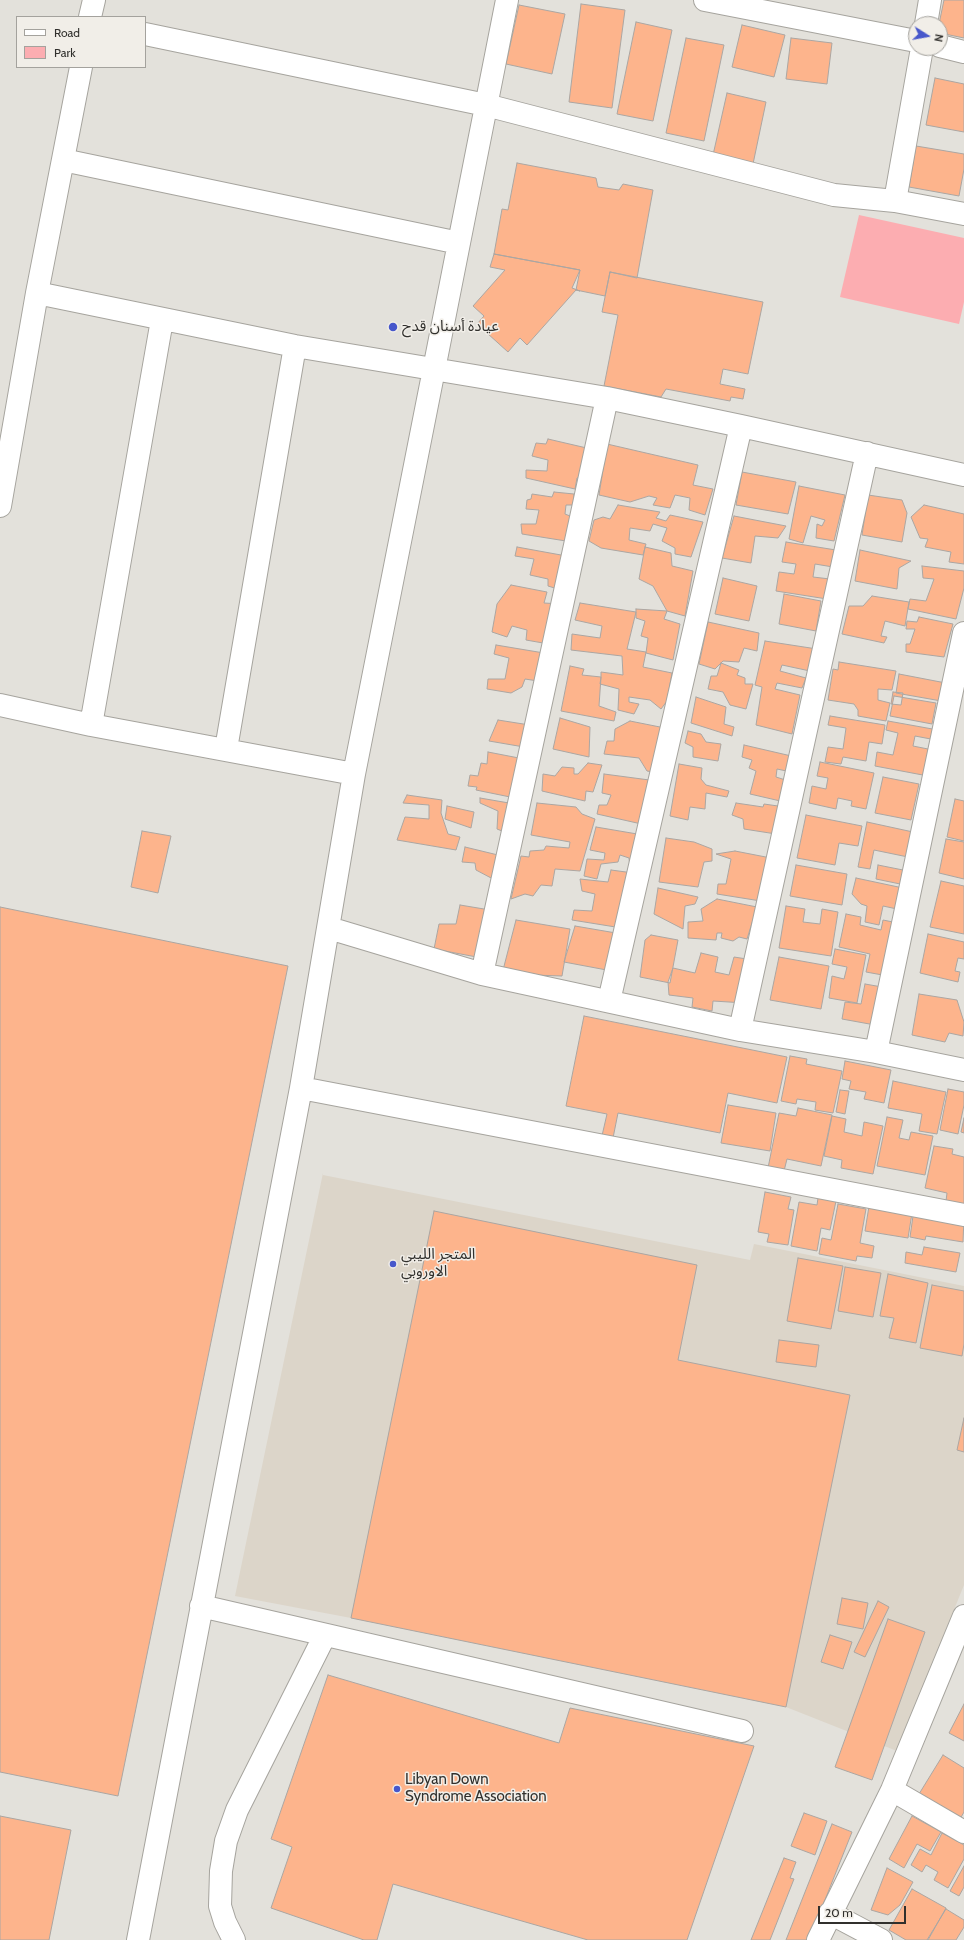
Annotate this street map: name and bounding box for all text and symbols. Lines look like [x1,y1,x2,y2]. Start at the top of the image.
legend [16,16,146,68]
north arrow [908,16,948,56]
text: Road [54,25,80,40]
text: N [931,33,946,43]
text: Park [54,45,76,60]
place label: عيادة أسنان قدح [402,318,499,336]
marker: عيادة أسنان قدح [387,321,399,333]
place label: المتجر الليبي الاوروبي [401,1246,475,1281]
marker: المتجر الليبي الاوروبي [388,1259,398,1269]
place label: Libyan Down Syndrome Association [405,1771,547,1806]
marker: Libyan Down Syndrome Association [392,1784,402,1794]
scale bar [820,1898,908,1924]
text: 20 m [825,1905,853,1920]

